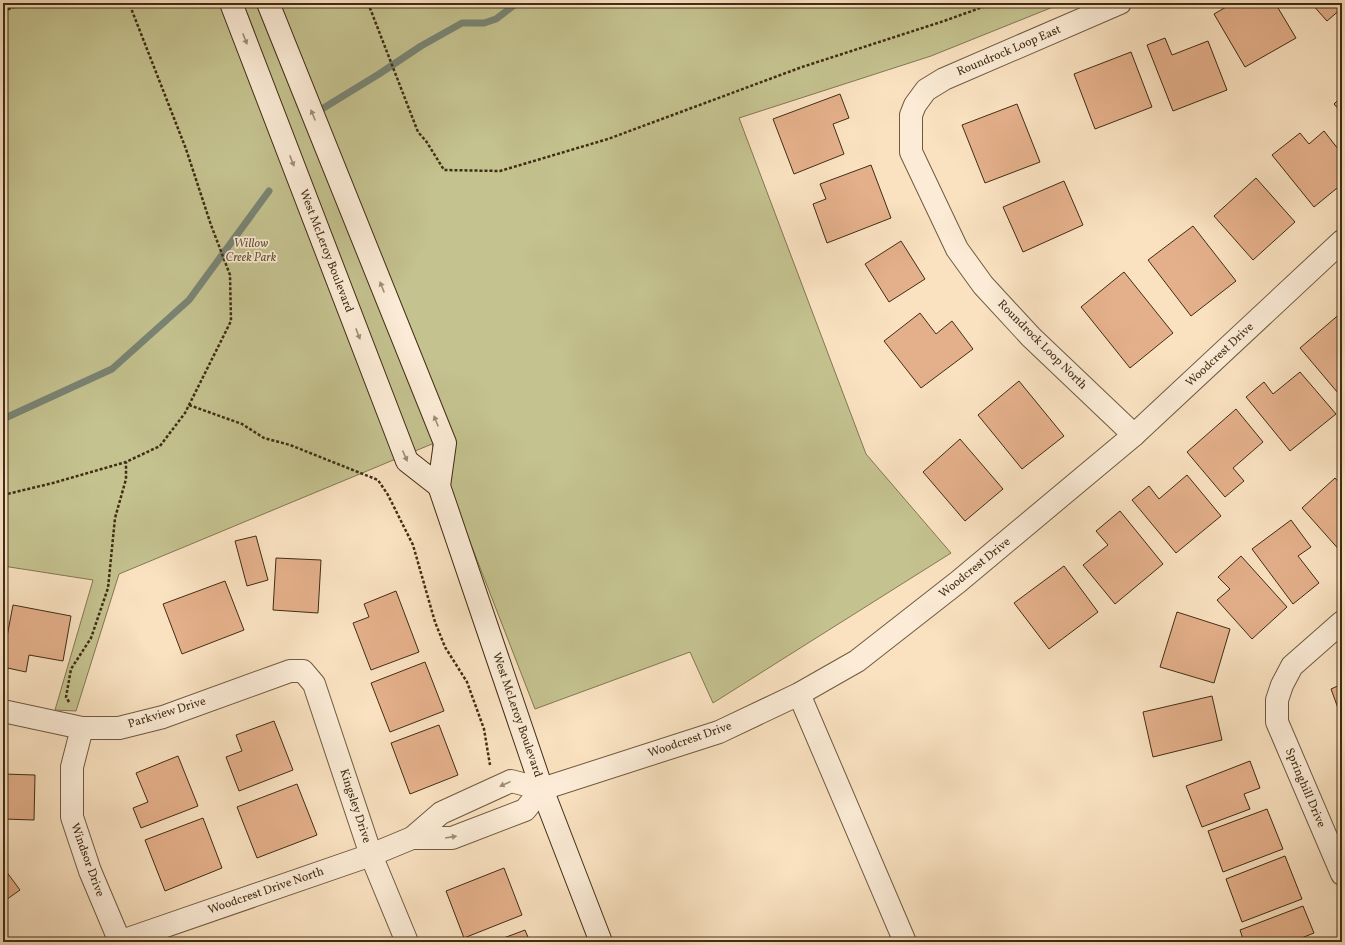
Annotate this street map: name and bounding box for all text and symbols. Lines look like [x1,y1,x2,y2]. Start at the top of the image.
street label: Roundrock Loop East [954,22,1064,80]
one-way arrow [243,34,249,46]
one-way arrow [309,108,315,120]
one-way arrow [289,155,295,167]
street label: West McLeroy Boulevard [295,187,357,315]
park label: Willow Creek Park [226,236,277,266]
one-way arrow [379,281,385,293]
street label: Roundrock Loop North [994,297,1090,393]
street label: Woodcrest Drive [1182,319,1258,391]
one-way arrow [356,329,362,341]
one-way arrow [433,414,439,426]
one-way arrow [403,450,409,462]
street label: Woodcrest Drive [936,534,1014,602]
street label: West McLeroy Boulevard [488,650,546,780]
street label: Parkview Drive [126,693,208,732]
street label: Woodcrest Drive [646,718,734,762]
street label: Springhill Drive [1281,746,1329,831]
street label: Kingsley Drive [335,767,375,845]
one-way arrow [499,781,510,787]
street label: Windsor Drive [66,821,108,899]
one-way arrow [445,834,457,840]
street label: Woodcrest Drive North [206,864,326,918]

